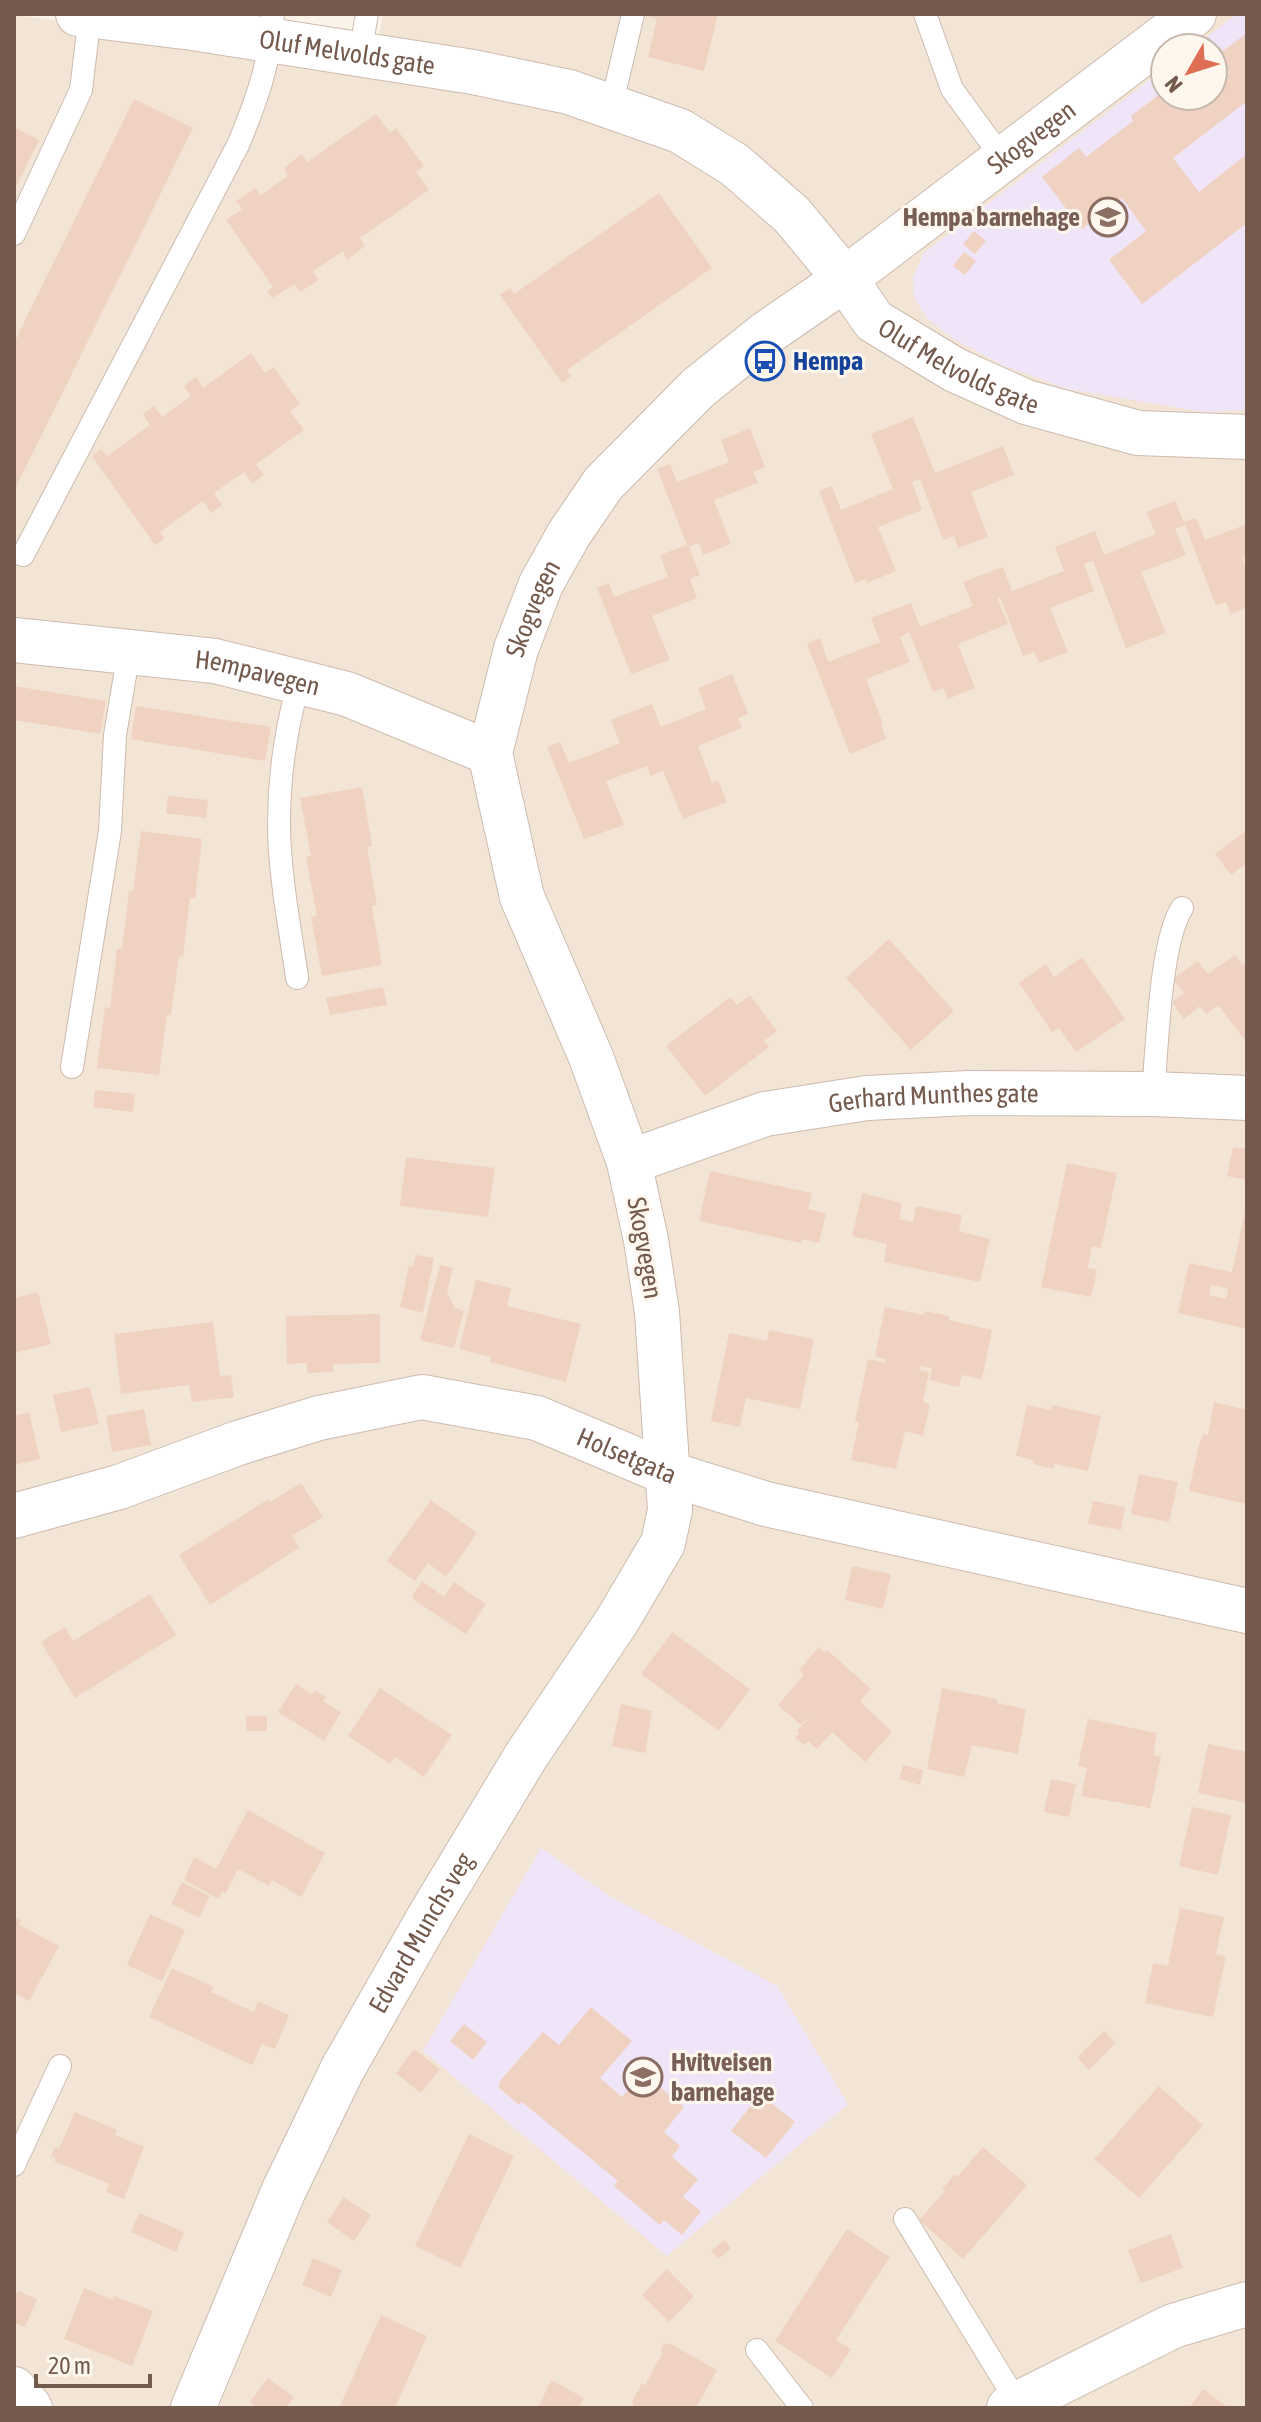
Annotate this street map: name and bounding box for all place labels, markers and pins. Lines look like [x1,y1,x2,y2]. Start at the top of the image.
school or university icon: Hempa barnehage [1087,196,1129,238]
place label: Hempa barnehage [903,202,1080,232]
bus stop icon: Hempa [744,340,786,382]
place label: Hempa [793,346,863,376]
place label: Hvitveisen barnehage [671,2047,775,2107]
school or university icon: Hvitveisen barnehage [622,2056,664,2098]

